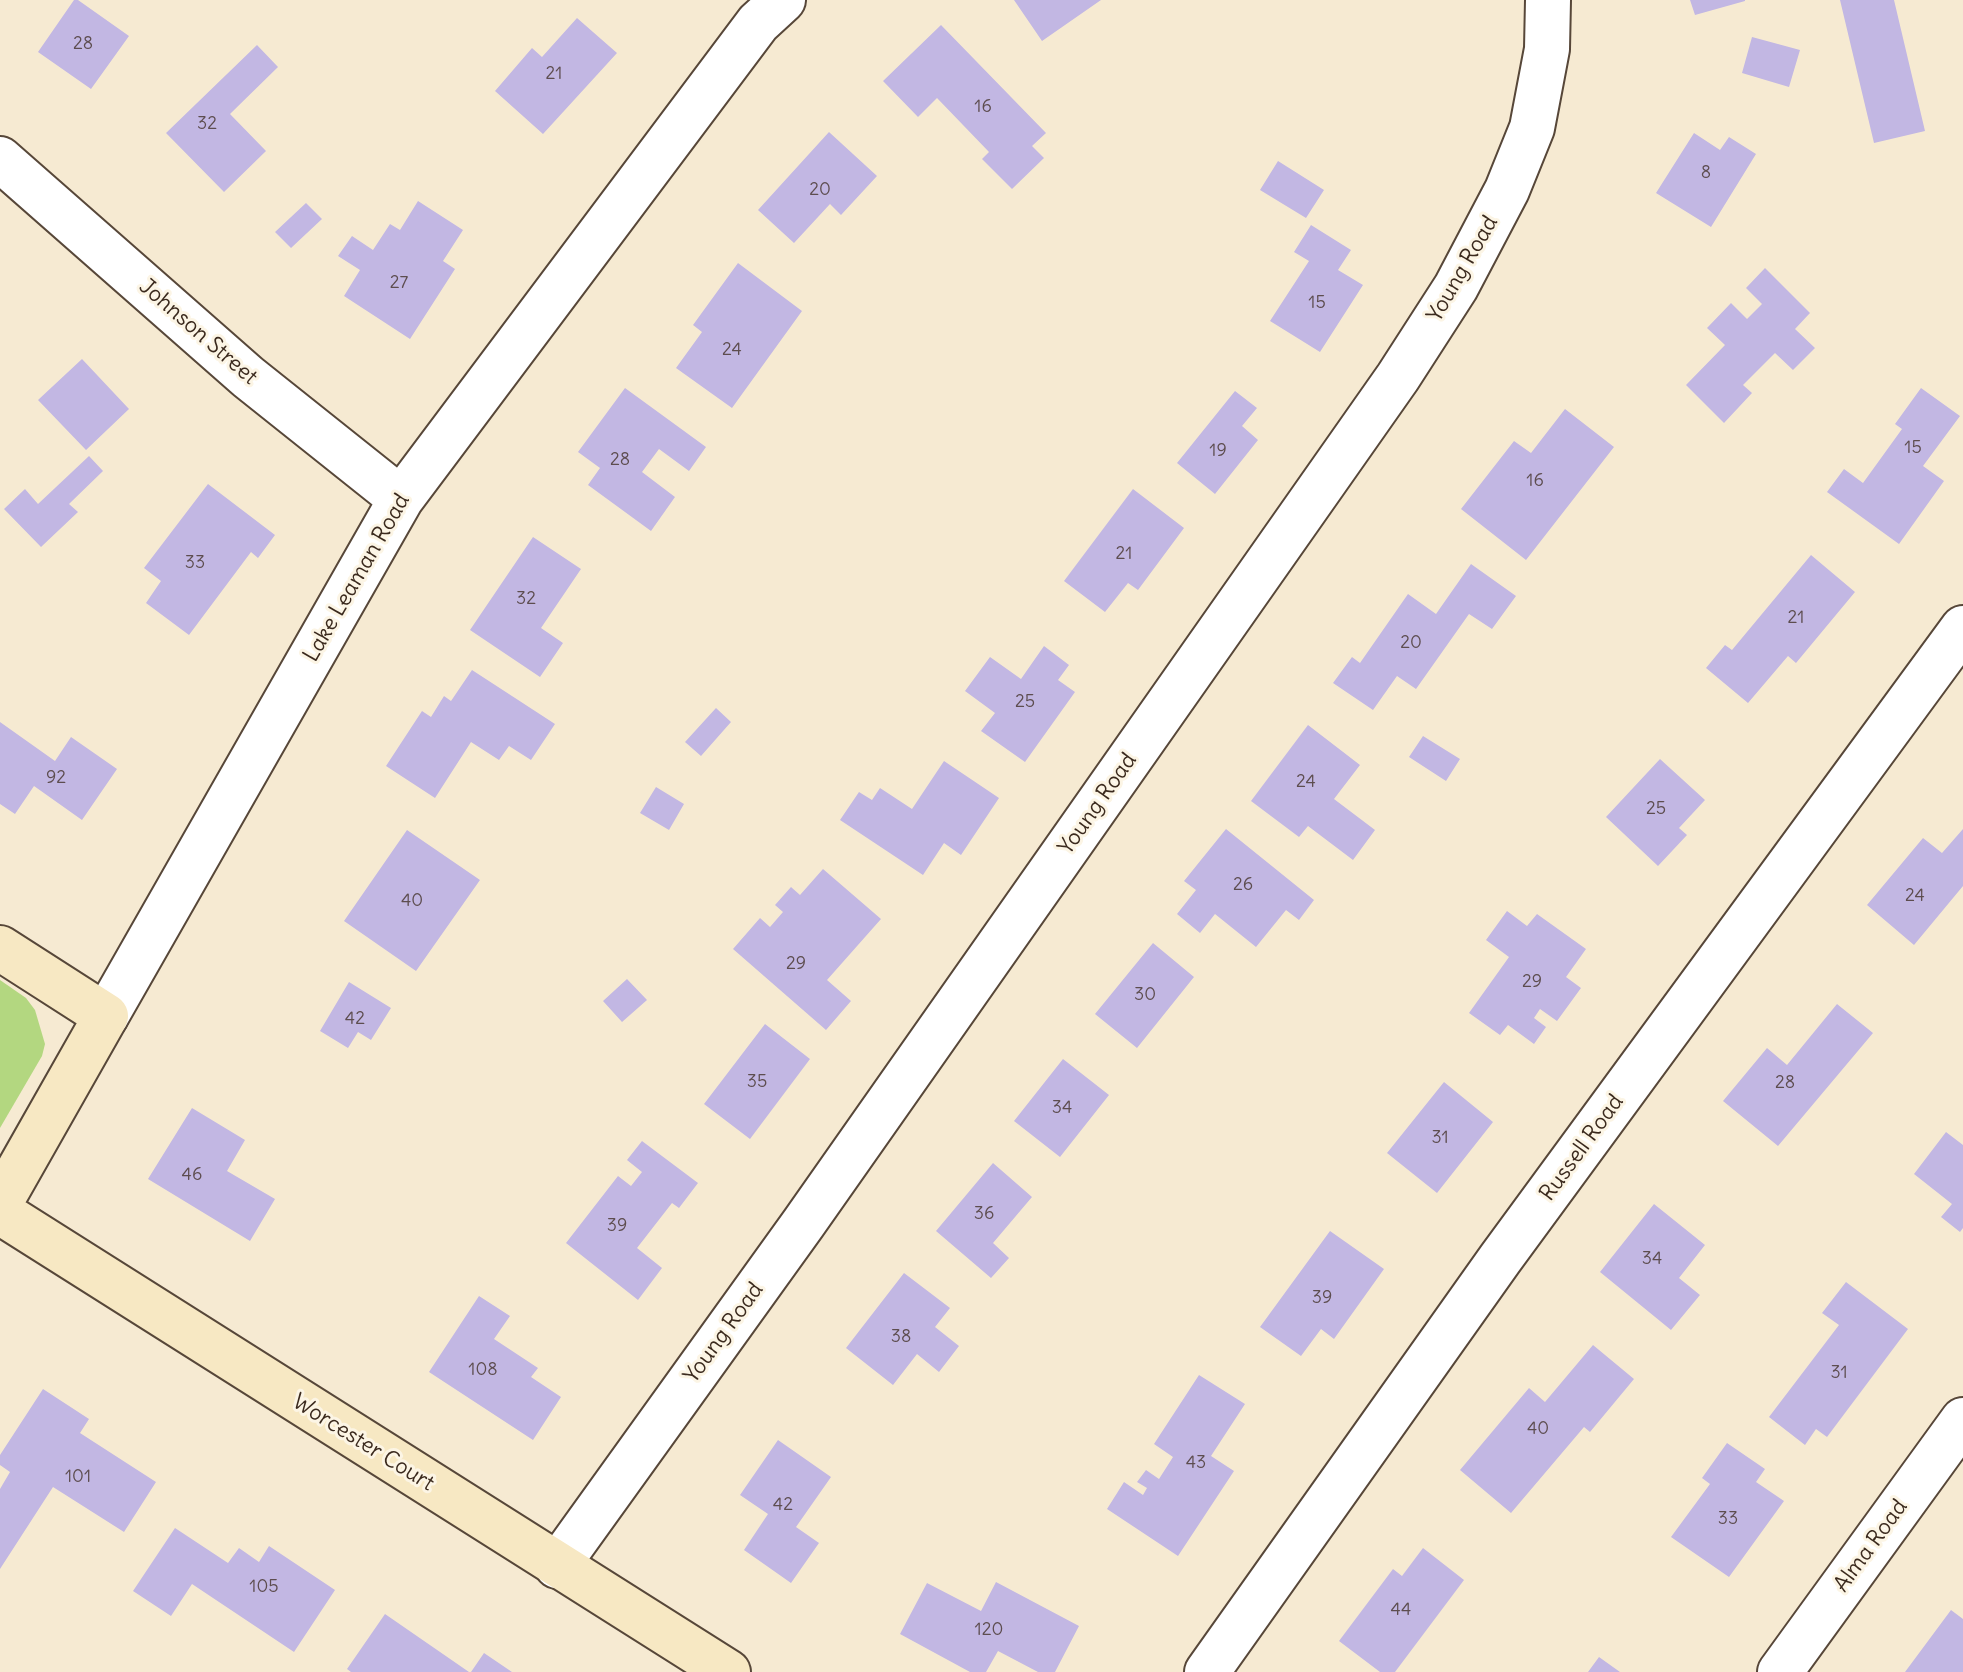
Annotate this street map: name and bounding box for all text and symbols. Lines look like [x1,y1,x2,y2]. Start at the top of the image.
house number: 28 [73,33,93,55]
house number: 21 [545,63,563,85]
house number: 16 [974,96,992,118]
house number: 32 [197,113,217,135]
house number: 8 [1701,162,1711,184]
house number: 20 [809,179,831,201]
street label: Young Road [1422,211,1504,327]
house number: 27 [390,272,408,294]
street label: Johnson Street [133,273,263,391]
house number: 15 [1308,292,1326,314]
house number: 24 [722,339,742,361]
house number: 15 [1904,437,1922,459]
house number: 19 [1209,440,1227,462]
house number: 28 [610,449,630,471]
house number: 16 [1526,470,1544,492]
street label: Lake Leaman Road [298,489,416,667]
house number: 21 [1115,543,1133,565]
house number: 33 [185,552,205,574]
house number: 32 [516,588,536,610]
house number: 21 [1787,607,1805,629]
house number: 20 [1400,632,1422,654]
house number: 25 [1015,691,1035,713]
street label: Young Road [1053,748,1143,860]
house number: 92 [46,767,66,789]
house number: 24 [1296,771,1316,793]
house number: 25 [1646,798,1666,820]
house number: 26 [1233,874,1253,896]
house number: 24 [1905,885,1925,907]
house number: 40 [401,890,423,912]
house number: 29 [786,953,806,975]
house number: 29 [1522,971,1542,993]
house number: 30 [1134,984,1156,1006]
house number: 42 [345,1008,365,1030]
house number: 35 [747,1071,767,1093]
house number: 28 [1775,1072,1795,1094]
street label: Russell Road [1535,1090,1629,1206]
house number: 34 [1052,1097,1072,1119]
house number: 31 [1431,1127,1449,1149]
house number: 46 [182,1164,202,1186]
house number: 36 [974,1203,994,1225]
house number: 39 [607,1215,627,1237]
house number: 34 [1642,1248,1662,1270]
street label: Young Road [679,1278,769,1388]
house number: 39 [1312,1287,1332,1309]
house number: 38 [891,1326,911,1348]
house number: 108 [468,1359,498,1381]
house number: 31 [1830,1362,1848,1384]
street label: Worcester Court [287,1389,439,1497]
house number: 40 [1527,1418,1549,1440]
house number: 43 [1186,1452,1206,1474]
house number: 101 [65,1466,91,1488]
house number: 42 [773,1494,793,1516]
street label: Alma Road [1829,1495,1913,1597]
house number: 33 [1718,1508,1738,1530]
house number: 105 [249,1576,279,1598]
house number: 44 [1391,1599,1411,1621]
house number: 120 [975,1619,1003,1641]

